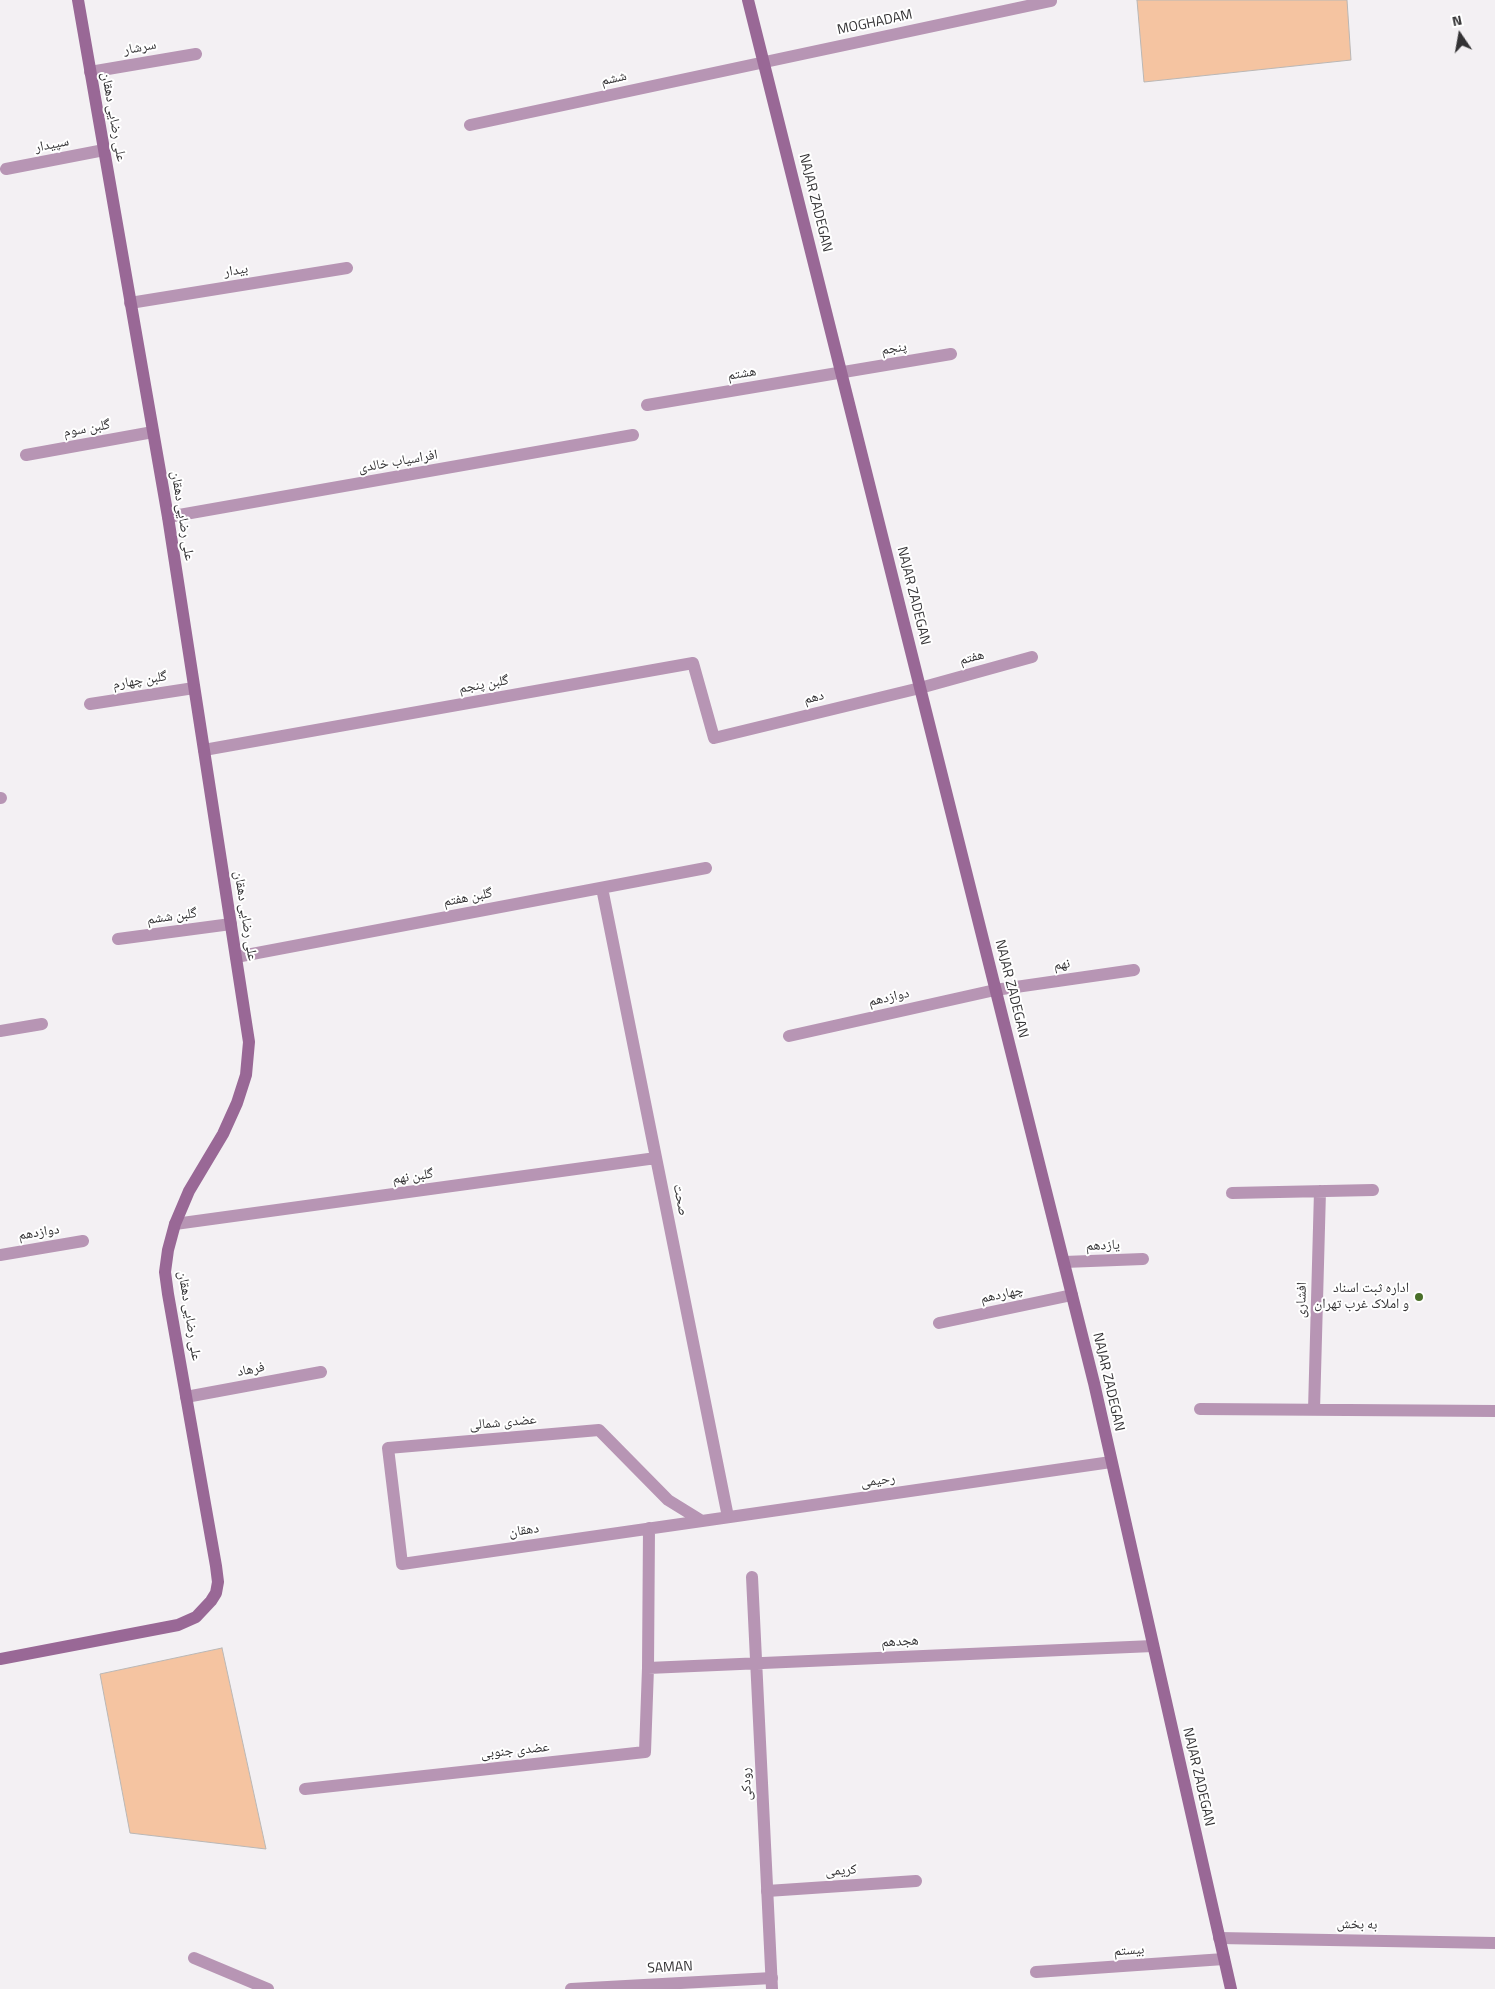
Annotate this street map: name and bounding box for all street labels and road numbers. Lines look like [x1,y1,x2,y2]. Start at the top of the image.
street label: MOGHADAM [836,7,914,39]
street label: سرشار [122,37,158,59]
street label: ششم [600,68,628,90]
street label: علی رضایی دهقان [97,71,129,163]
street label: سپیدار [33,133,71,157]
street label: NAJAR ZADEGAN [795,152,835,254]
street label: بیدار [223,261,249,281]
street label: پنجم [880,339,908,359]
street label: هشتم [726,363,758,385]
street label: گلبن سوم [62,417,112,441]
street label: افراسیاب خالدی [357,447,439,477]
street label: علی رضایی دهقان [167,470,197,562]
street label: NAJAR ZADEGAN [893,545,933,647]
street label: هفتم [958,647,986,669]
street label: گلبن چهارم [112,668,168,694]
street label: گلبن پنجم [458,672,510,698]
street label: دهم [802,687,826,709]
street label: علی رضایی دهقان [230,870,260,962]
street label: گلبن هفتم [442,885,494,911]
street label: گلبن ششم [146,905,198,929]
street label: NAJAR ZADEGAN [991,938,1031,1040]
street label: نهم [1053,956,1071,974]
street label: دوازدهم [867,985,911,1011]
street label: گلبن نهم [391,1166,435,1188]
street label: صحت [669,1183,691,1217]
street label: دوازدهم [17,1221,61,1245]
street label: یازدهم [1086,1237,1120,1255]
street label: علی رضایی دهقان [174,1270,204,1362]
street label: چهاردهم [979,1282,1025,1308]
street label: افشاری [1293,1282,1311,1318]
street label: NAJAR ZADEGAN [1088,1331,1128,1433]
street label: فرهاد [236,1359,266,1381]
street label: عضدی شمالی [469,1412,537,1434]
street label: رحیمی [860,1470,896,1492]
street label: دهقان [508,1521,540,1541]
street label: هجدهم [881,1633,919,1651]
street label: NAJAR ZADEGAN [1178,1726,1218,1828]
street label: عضدی جنوبی [480,1739,550,1763]
street label: رودکی [738,1767,756,1801]
street label: کریمی [825,1862,857,1880]
street label: به بخش [1337,1916,1377,1934]
street label: بیستم [1113,1942,1145,1960]
street label: SAMAN [647,1958,693,1978]

